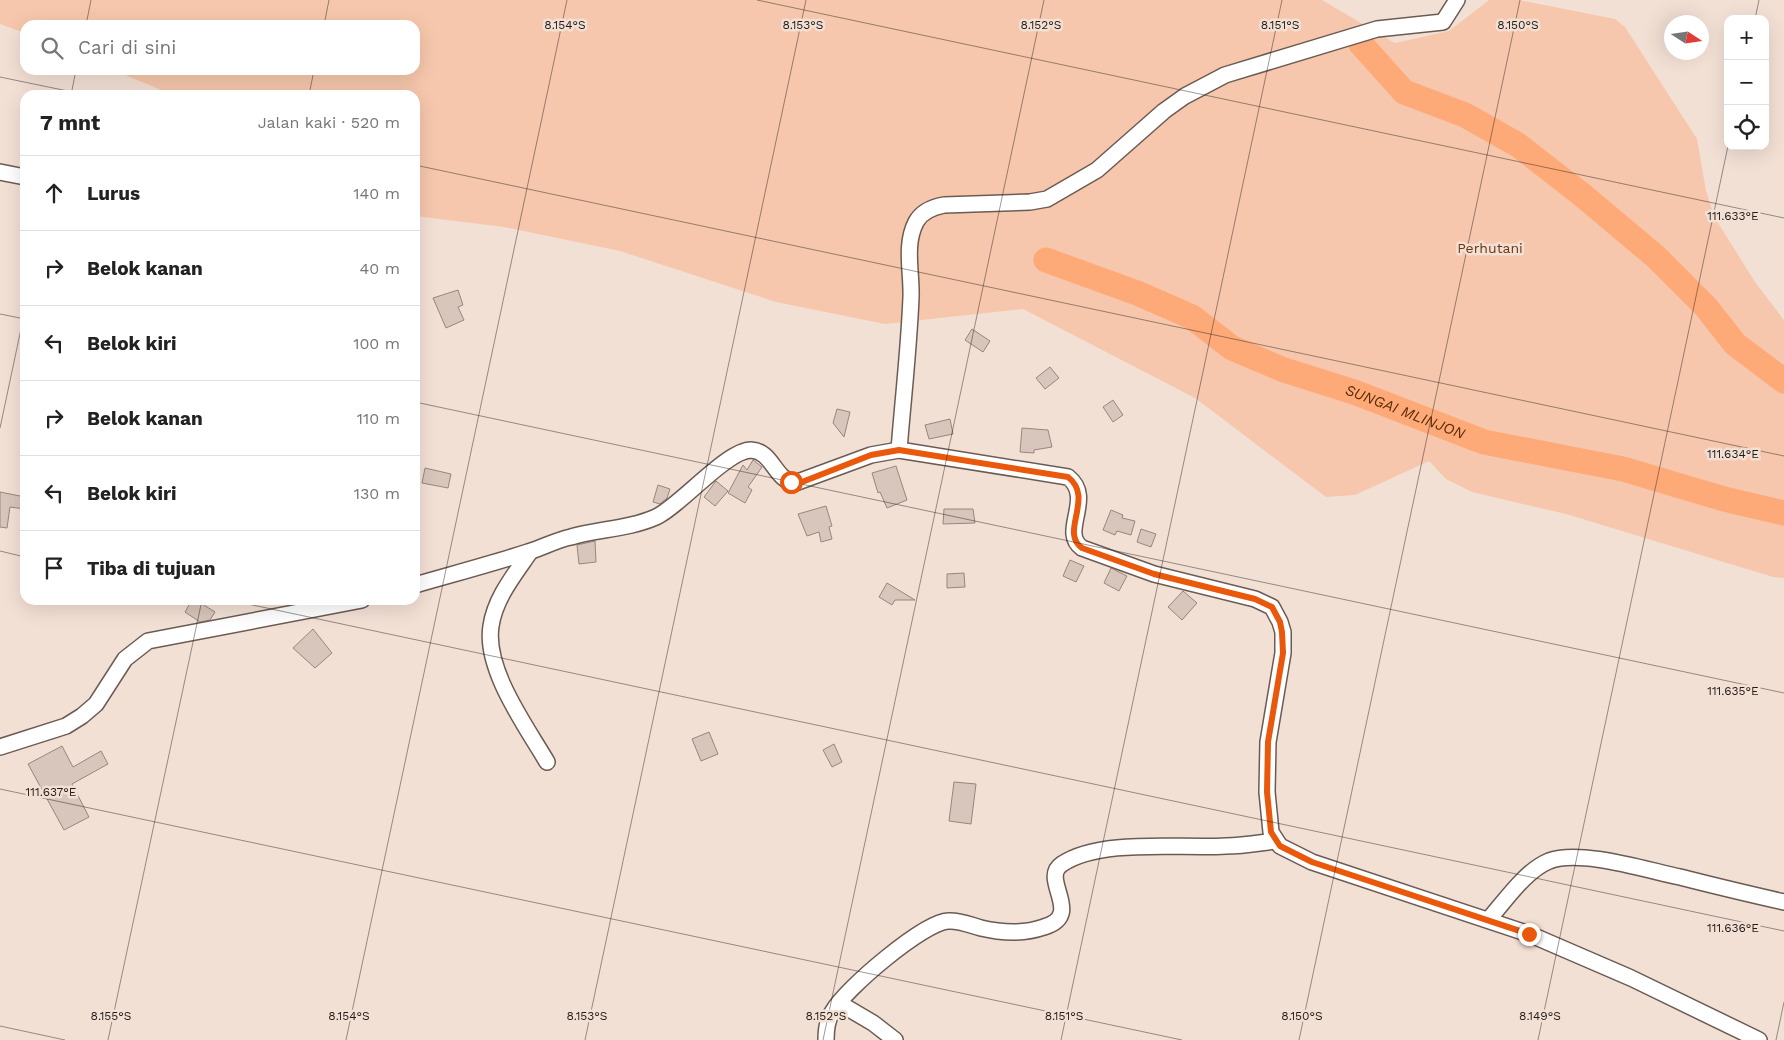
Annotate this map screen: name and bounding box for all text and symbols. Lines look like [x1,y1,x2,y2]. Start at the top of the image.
north arrow [1664,15,1709,60]
map controls [1724,15,1769,150]
button: + [1724,15,1769,60]
text: 8.154°S [544,18,586,32]
text: 8.153°S [782,18,824,32]
text: 8.152°S [1020,18,1062,32]
text: 8.151°S [1261,18,1299,32]
text: 8.150°S [1497,18,1539,32]
search box [20,20,420,75]
icon: search [38,34,66,62]
text: Cari di sini [78,36,176,59]
button: − [1724,60,1769,105]
button: locate [1724,105,1769,150]
text: 7 mnt [40,110,100,135]
text: Jalan kaki · 520 m [258,113,400,132]
icon: ahead [40,179,68,207]
text: Lurus [87,182,140,205]
text: 140 m [353,184,400,203]
text: 111.633°E [1707,209,1759,223]
park label: Perhutani [1457,240,1523,256]
icon: right [40,254,68,282]
text: Belok kanan [87,257,203,280]
text: 40 m [360,259,400,278]
icon: left [40,329,68,357]
text: Belok kiri [87,332,177,355]
text: 100 m [353,334,400,353]
water label: SUNGAI MLINJON [1343,381,1468,443]
icon: right [40,404,68,432]
text: Belok kanan [87,407,203,430]
text: 110 m [357,409,400,428]
text: 111.634°E [1707,447,1759,461]
route start [780,471,803,494]
icon: left [40,479,68,507]
text: Belok kiri [87,482,177,505]
text: 130 m [354,484,400,503]
icon: arrive [40,554,68,582]
text: Tiba di tujuan [87,557,216,580]
text: 111.635°E [1707,684,1759,698]
text: 111.637°E [26,785,77,799]
text: 111.636°E [1707,921,1759,935]
route end [1518,923,1541,946]
text: 8.155°S [90,1009,132,1023]
text: 8.154°S [328,1009,370,1023]
text: 8.153°S [566,1009,608,1023]
text: 8.152°S [805,1009,847,1023]
text: 8.151°S [1045,1009,1083,1023]
text: 8.150°S [1281,1009,1323,1023]
text: 8.149°S [1519,1009,1561,1023]

